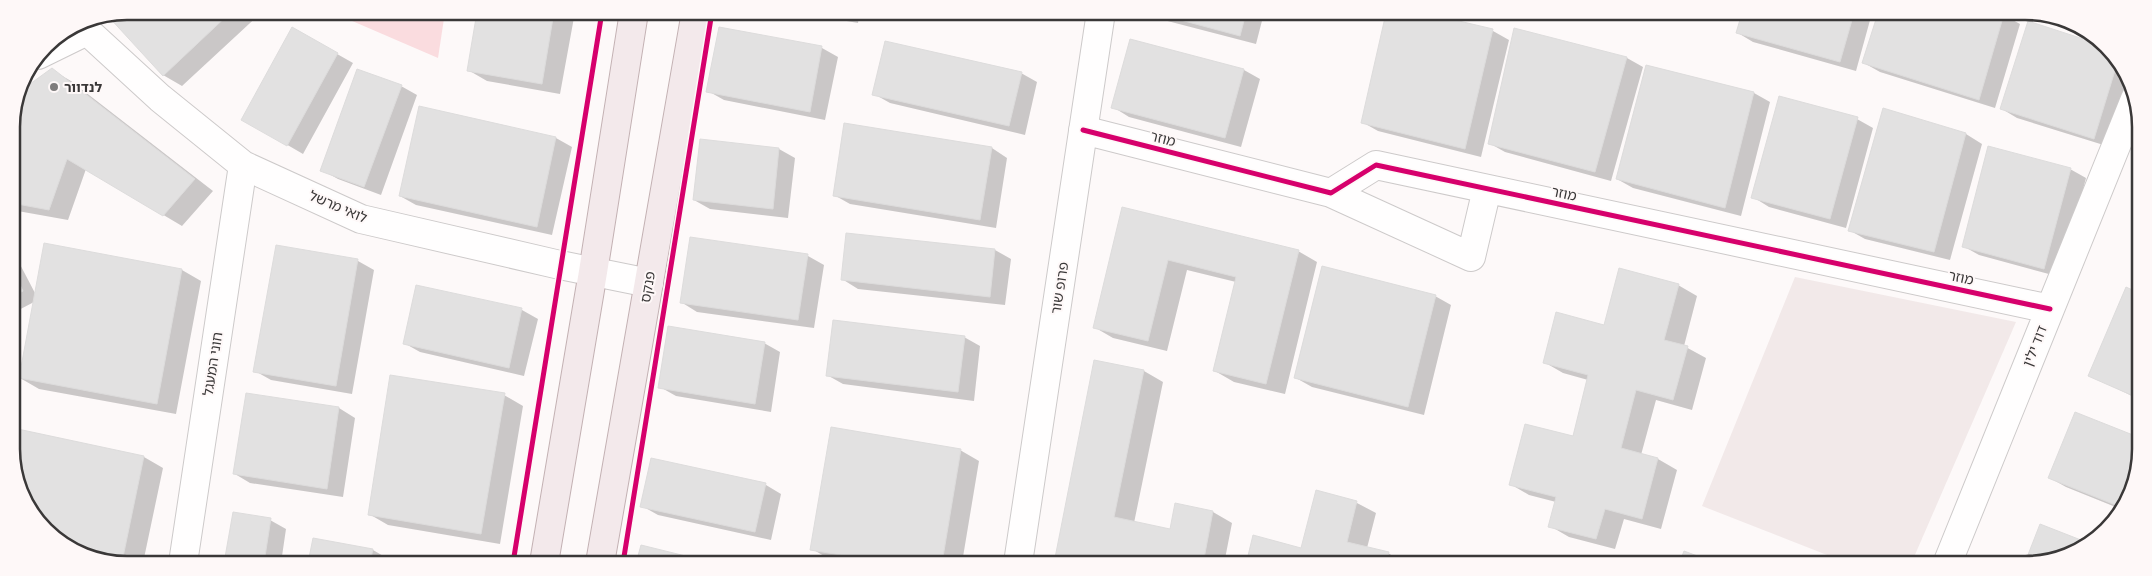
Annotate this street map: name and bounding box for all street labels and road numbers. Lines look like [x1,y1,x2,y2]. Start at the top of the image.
street label: מוזר [1149,128,1177,150]
street label: מוזר [1550,183,1578,205]
street label: לואי מרשל [306,187,370,227]
street label: פרופ שור [1047,261,1073,315]
street label: מוזר [1947,267,1975,289]
street label: פנקס [637,270,659,304]
street label: דוד ילין [2019,323,2051,369]
street label: חוני המעגל [200,331,226,397]

